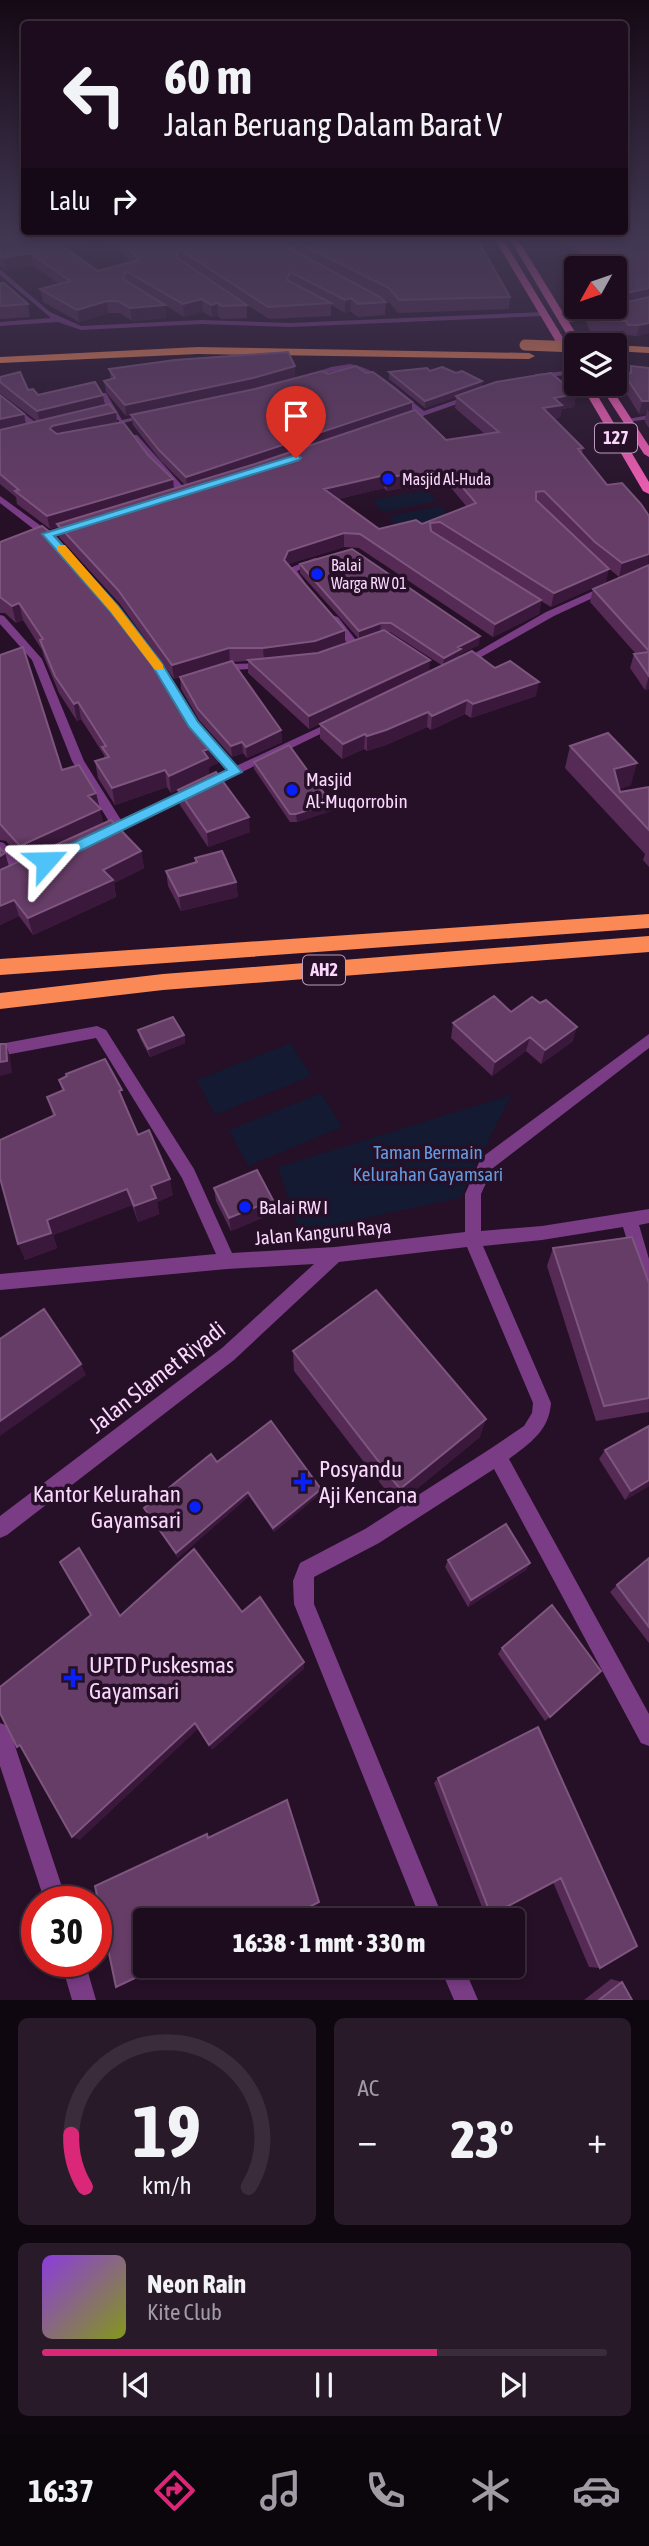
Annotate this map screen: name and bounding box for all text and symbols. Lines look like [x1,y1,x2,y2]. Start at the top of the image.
text: 60 m [164,48,252,104]
icon: left [49,49,140,140]
text: Jalan Beruang Dalam Barat V [164,106,502,143]
icon: right [105,182,143,220]
text: Lalu [49,186,91,216]
north arrow [564,256,626,318]
map controls [564,256,627,396]
button: layers [564,333,627,396]
pin [266,386,326,458]
icon: arrive [277,397,315,435]
road number: 127 [595,424,637,452]
place label: Masjid Al-Huda [402,470,491,489]
marker: Masjid Al-Huda [380,471,396,487]
place label: Balai Warga RW 01 [331,556,407,593]
marker: Balai Warga RW 01 [309,566,325,582]
place label: Masjid Al-Muqorrobin [306,768,408,812]
marker: Masjid Al-Muqorrobin [284,782,300,798]
position arrow [9,824,83,898]
road number: AH2 [303,956,345,985]
park label: Taman Bermain Kelurahan Gayamsari [353,1141,503,1185]
place label: Balai RW I [259,1196,328,1218]
marker: Balai RW I [237,1199,253,1215]
street label: Jalan Kanguru Raya [254,1215,392,1249]
street label: Jalan Slamet Riyadi [84,1316,230,1438]
place label: Posyandu Aji Kencana [319,1456,417,1508]
marker: Posyandu Aji Kencana [293,1472,313,1492]
place label: Kantor Kelurahan Gayamsari [33,1481,181,1533]
marker: Kantor Kelurahan Gayamsari [187,1499,203,1515]
place label: UPTD Puskesmas Gayamsari [89,1652,234,1704]
marker: UPTD Puskesmas Gayamsari [63,1668,83,1688]
speed limit sign: 30 [21,1886,112,1977]
text: 16:38 · 1 mnt · 330 m [233,1928,425,1958]
text: AC [358,2075,379,2101]
text: 19 [133,2090,201,2173]
text: 23° [451,2109,514,2169]
text: − [358,2118,377,2161]
text: + [587,2118,607,2161]
text: km/h [142,2171,192,2199]
text: Neon Rain [147,2269,246,2299]
text: Kite Club [147,2299,222,2325]
icon: previous [117,2366,155,2404]
icon: pause [305,2366,343,2404]
icon: next [494,2366,532,2404]
icon: directions [150,2466,199,2515]
icon: music [256,2466,305,2515]
icon: phone [361,2466,410,2515]
icon: climate [466,2466,515,2515]
icon: car [572,2466,621,2515]
text: 16:37 [28,2472,94,2509]

